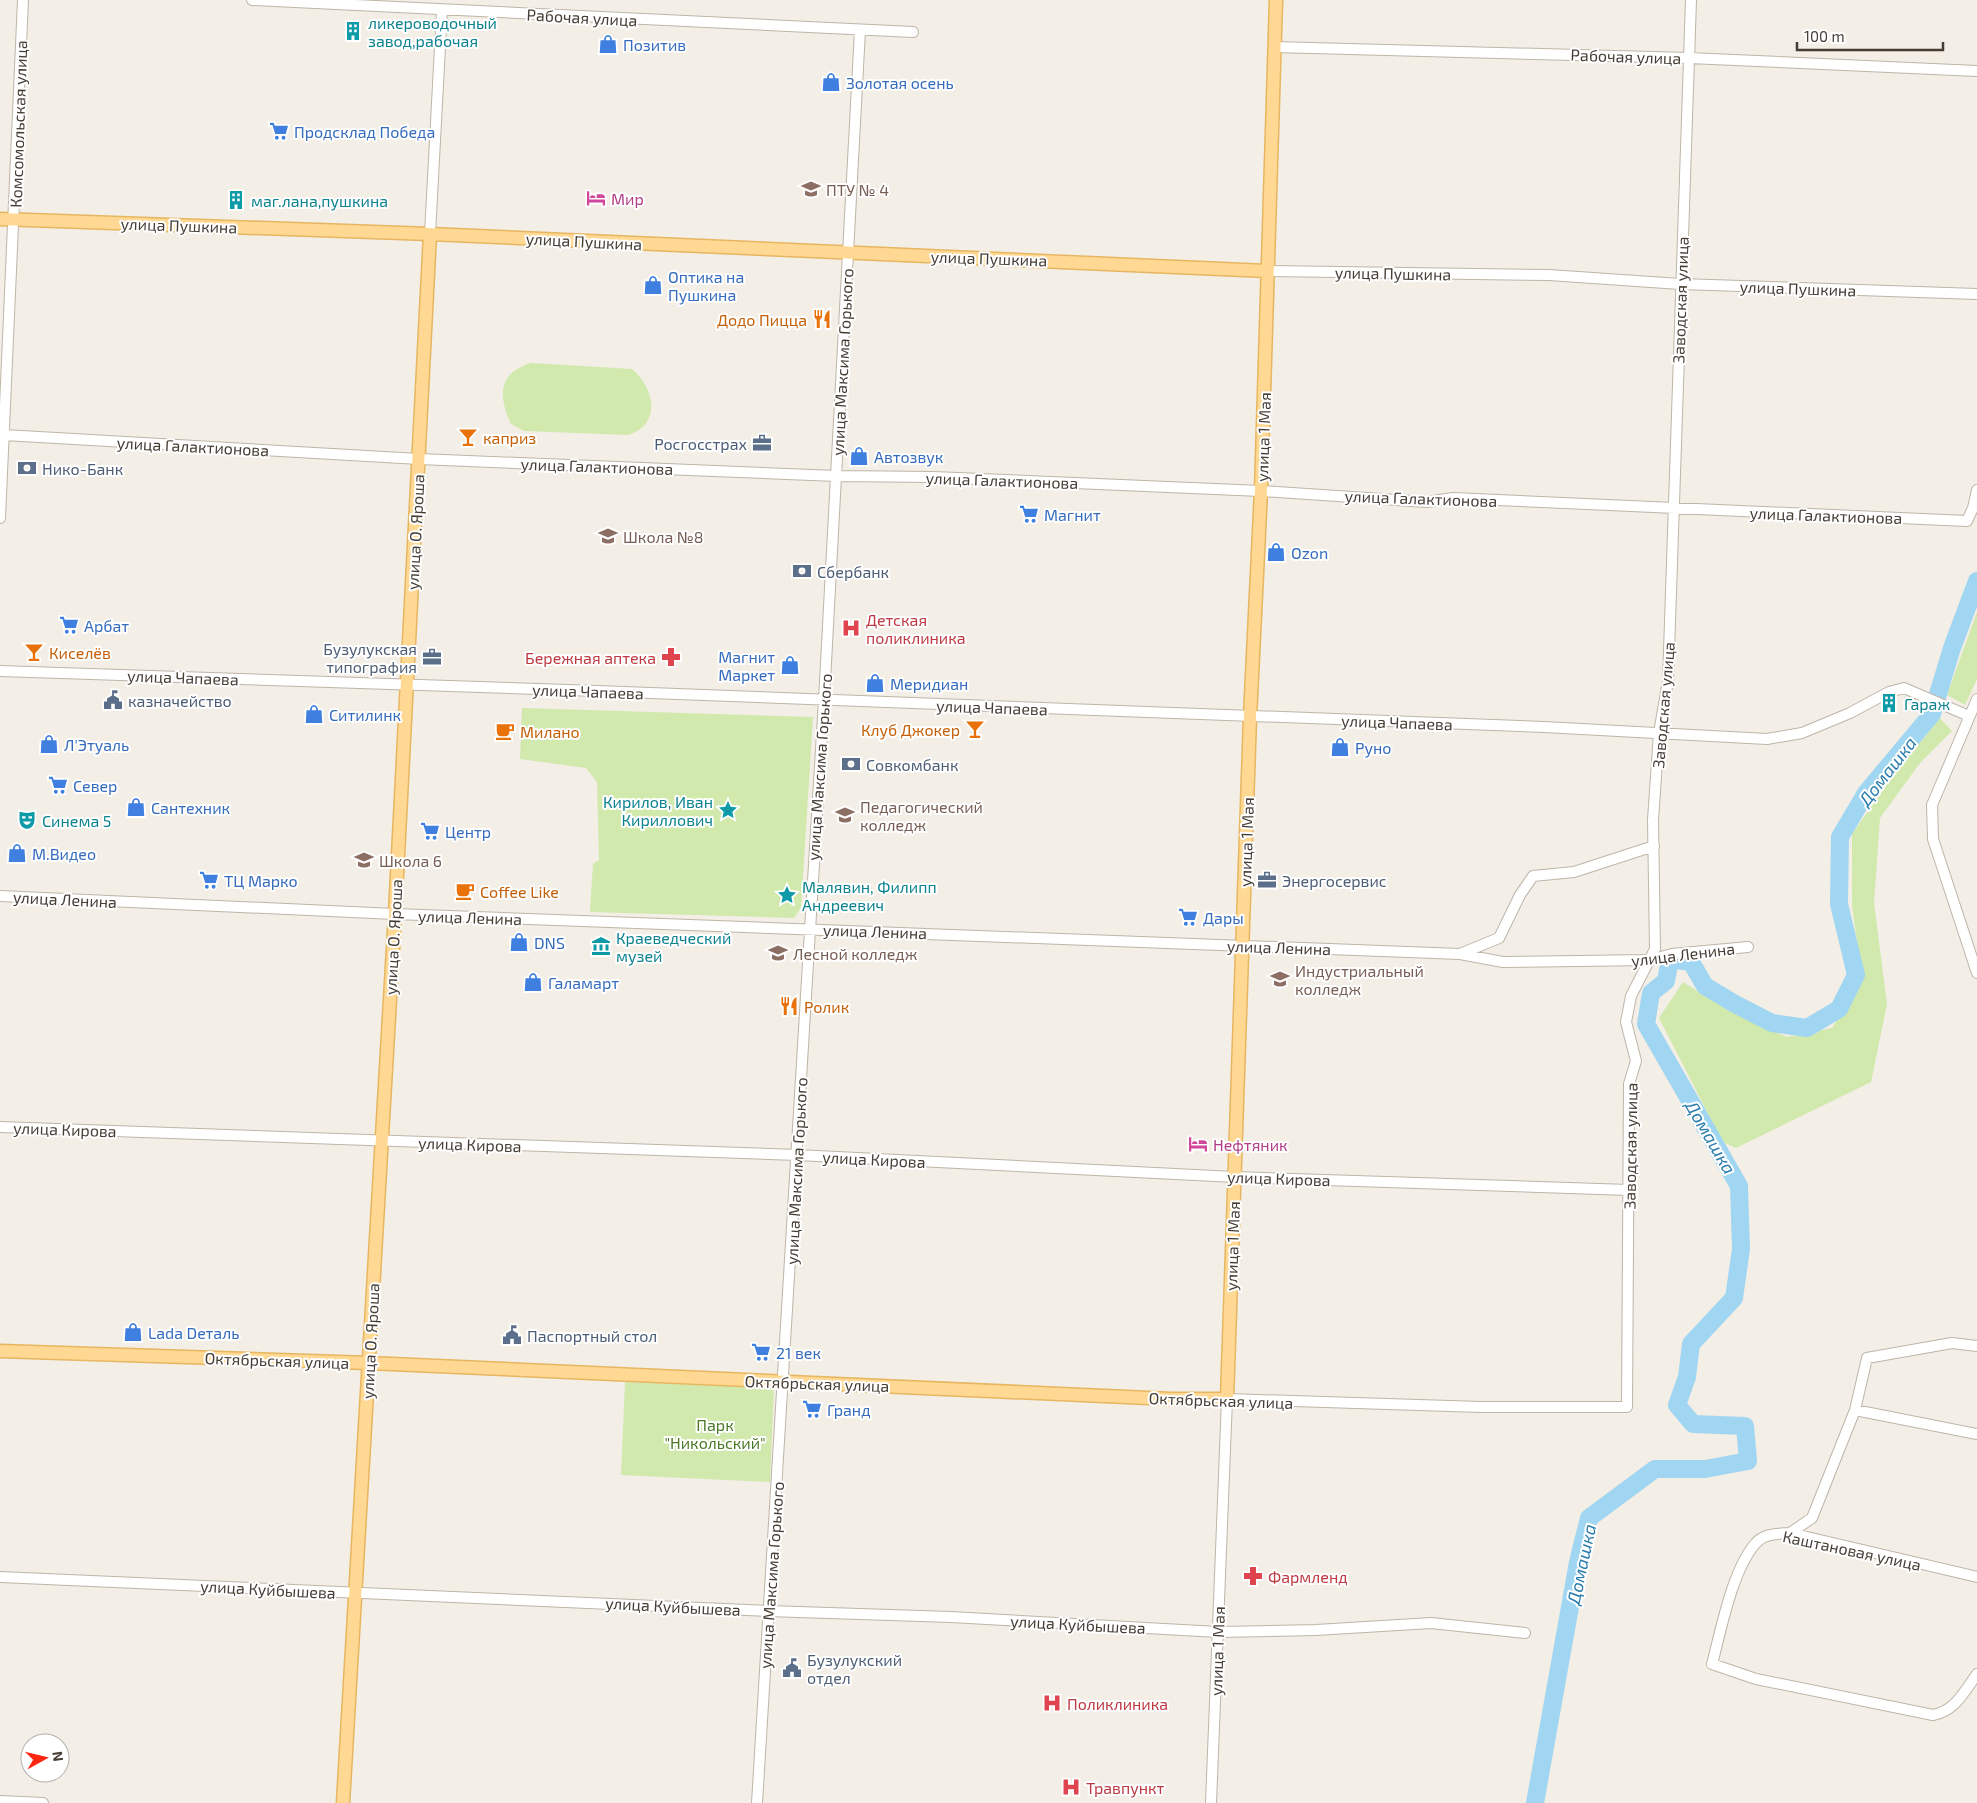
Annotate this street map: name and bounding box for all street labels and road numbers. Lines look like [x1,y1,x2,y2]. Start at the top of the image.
street label: Рабочая улица [526,5,638,30]
street label: Комсомольская улица [6,40,31,208]
street label: Рабочая улица [1570,45,1682,68]
street label: улица Пушкина [120,213,238,238]
street label: улица Пушкина [525,228,643,255]
street label: Заводская улица [1668,236,1693,364]
street label: улица Пушкина [930,246,1048,271]
street label: улица Пушкина [1335,262,1451,285]
street label: улица Максима Горького [828,268,857,456]
street label: улица Пушкина [1739,276,1857,301]
street label: улица 1 Мая [1252,392,1275,482]
street label: улица Галактионова [116,433,270,460]
street label: улица Галактионова [520,454,674,479]
street label: улица Галактионова [925,468,1079,493]
street label: улица О. Яроша [402,474,429,591]
street label: улица Галактионова [1344,486,1498,511]
street label: улица Галактионова [1749,503,1903,528]
street label: Заводская улица [1648,641,1679,769]
street label: улица Чапаева [127,666,239,689]
street label: улица Максима Горького [803,673,836,861]
street label: улица Чапаева [532,680,644,703]
street label: улица Чапаева [936,696,1048,719]
street label: улица Чапаева [1341,711,1453,734]
street label: улица 1 Мая [1235,797,1258,887]
street label: улица О. Яроша [380,879,407,996]
street label: улица Ленина [12,887,118,912]
street label: улица Ленина [418,906,522,929]
street label: улица Ленина [823,920,927,943]
street label: улица Ленина [1227,936,1331,959]
street label: улица Ленина [1630,938,1736,971]
street label: улица Максима Горького [782,1077,811,1265]
street label: Заводская улица [1619,1082,1642,1210]
street label: улица Кирова [13,1118,117,1141]
street label: улица Кирова [418,1133,522,1156]
street label: улица Кирова [822,1147,926,1172]
street label: улица Кирова [1227,1167,1331,1190]
street label: улица 1 Мая [1221,1201,1244,1291]
street label: улица О. Яроша [357,1283,384,1400]
street label: Октябрьская улица [204,1348,350,1373]
street label: Октябрьская улица [744,1371,890,1396]
street label: Октябрьская улица [1148,1388,1294,1413]
street label: улица Максима Горького [755,1481,788,1669]
street label: Каштановая улица [1781,1526,1923,1575]
street label: улица Куйбышева [200,1576,336,1603]
street label: улица Куйбышева [605,1593,741,1620]
street label: улица 1 Мая [1206,1606,1229,1696]
street label: улица Куйбышева [1010,1611,1146,1638]

